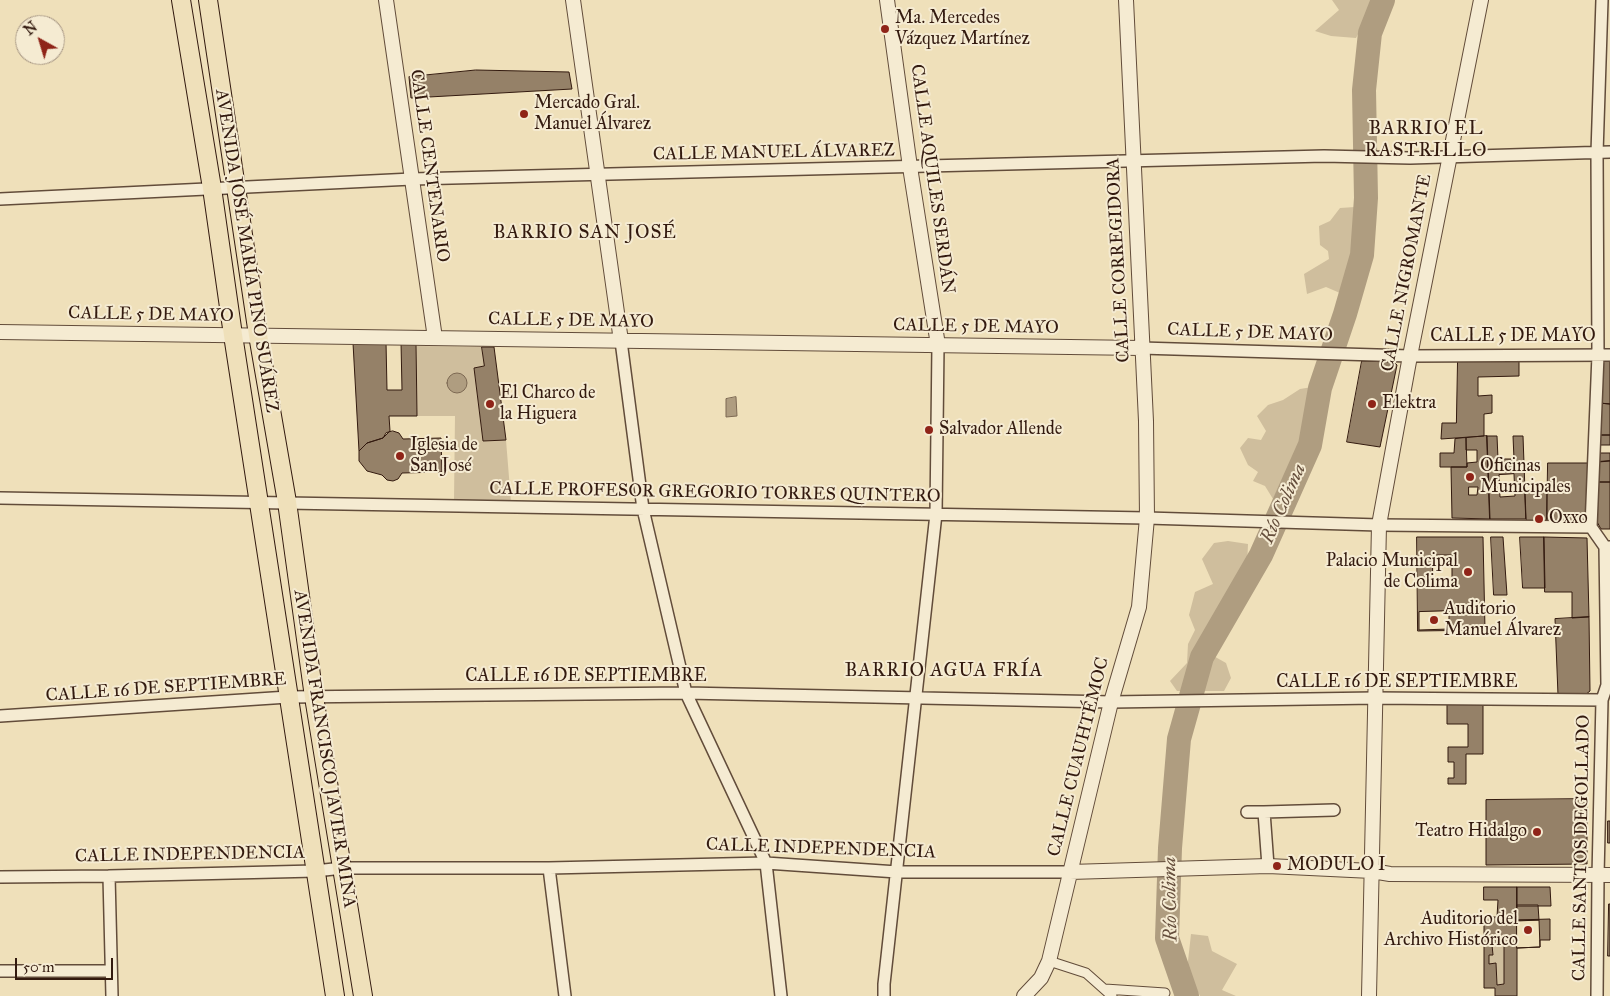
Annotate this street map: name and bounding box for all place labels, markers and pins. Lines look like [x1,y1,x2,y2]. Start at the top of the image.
place label: Ma. Mercedes Vázquez Martínez [895,8,1030,50]
marker: Ma. Mercedes Vázquez Martínez [879,23,891,35]
place label: Mercado Gral. Manuel Álvarez [534,93,651,136]
marker: Mercado Gral. Manuel Álvarez [518,108,530,120]
place label: El Charco de la Higuera [500,383,595,426]
place label: Elektra [1382,393,1436,415]
marker: El Charco de la Higuera [484,398,496,410]
marker: Elektra [1366,398,1378,410]
place label: Salvador Allende [939,419,1062,441]
marker: Salvador Allende [923,424,935,436]
place label: Iglesia de San José [410,435,478,478]
marker: Iglesia de San José [394,450,406,462]
place label: Oficinas Municipales [1480,456,1571,498]
marker: Oficinas Municipales [1464,471,1476,483]
place label: Oxxo [1549,508,1588,530]
marker: Oxxo [1533,513,1545,525]
place label: Palacio Municipal de Colima [1326,551,1458,594]
marker: Palacio Municipal de Colima [1462,566,1474,578]
place label: Auditorio Manuel Álvarez [1444,599,1561,642]
marker: Auditorio Manuel Álvarez [1428,614,1440,626]
place label: Teatro Hidalgo [1415,821,1527,843]
marker: Teatro Hidalgo [1531,826,1543,838]
place label: MODULO I [1287,855,1386,877]
marker: MODULO I [1271,860,1283,872]
place label: Auditorio del Archivo Histórico [1384,909,1518,952]
marker: Auditorio del Archivo Histórico [1522,924,1534,936]

